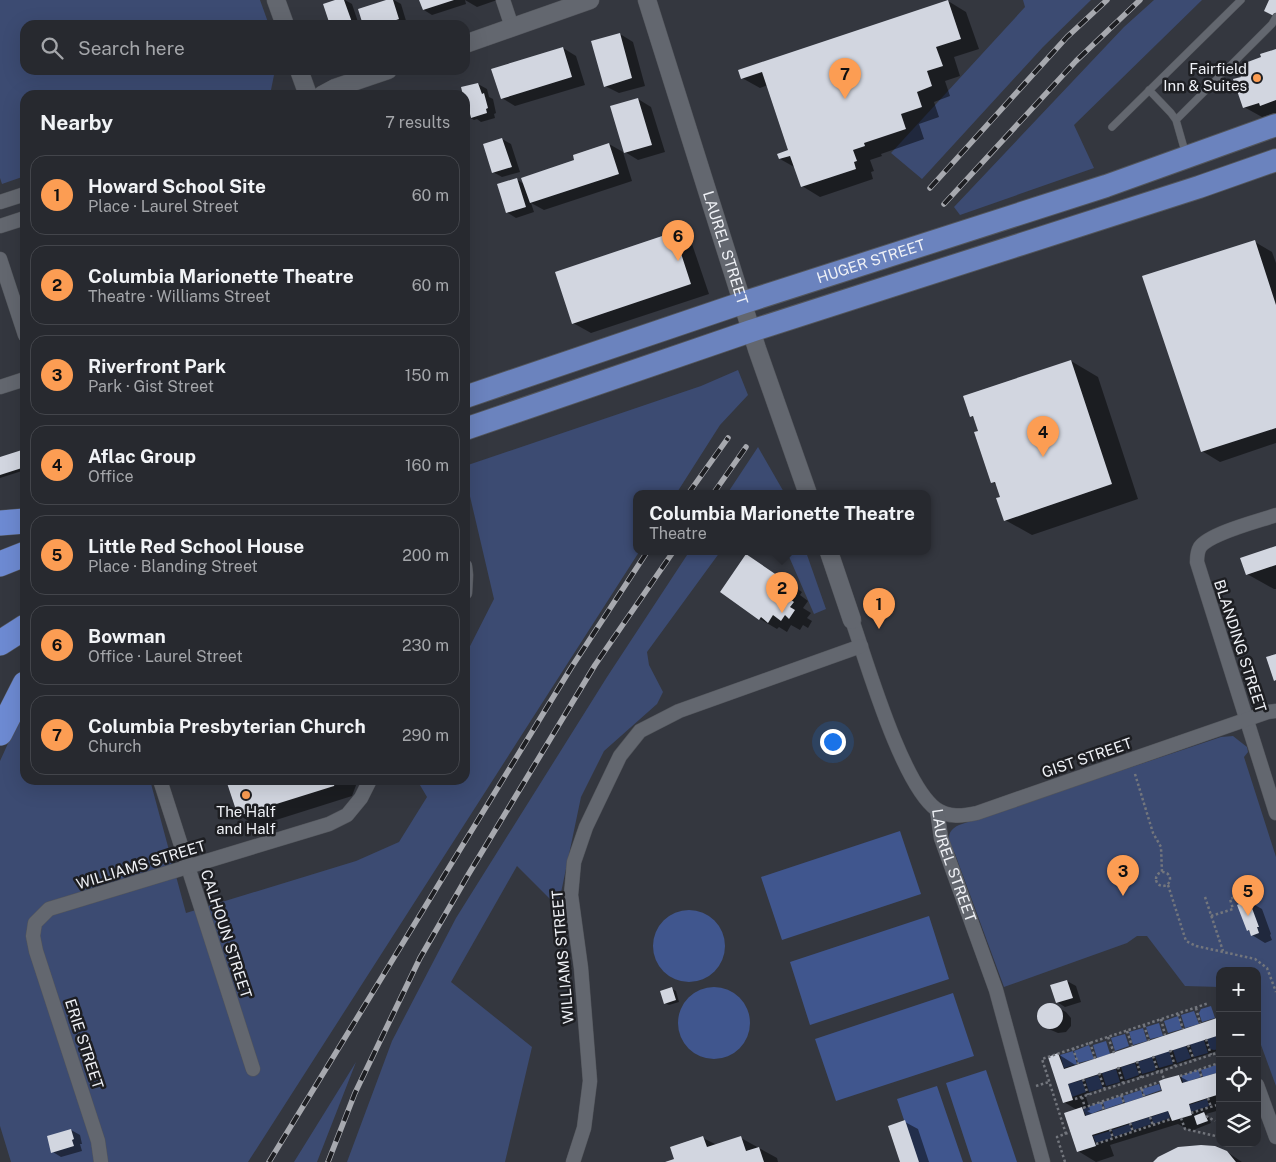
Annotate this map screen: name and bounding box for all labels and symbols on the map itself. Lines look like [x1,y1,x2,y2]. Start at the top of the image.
pin: 7 [829,58,861,99]
place label: Fairfield Inn & Suites [1163,60,1247,94]
marker: Fairfield Inn & Suites [1251,72,1263,84]
street label: LAUREL STREET [700,189,752,307]
pin: 6 [662,220,694,261]
street label: HUGER STREET [814,236,927,286]
pin: 4 [1027,416,1059,457]
pin: 2 [766,572,798,613]
street label: BLANDING STREET [1211,577,1270,714]
pin: 1 [863,588,895,629]
your location [820,729,846,755]
street label: GIST STREET [1039,734,1134,781]
marker: The Half and Half [240,789,252,801]
place label: The Half and Half [216,803,276,837]
street label: LAUREL STREET [929,808,980,924]
street label: WILLIAMS STREET [74,837,208,892]
pin: 3 [1107,855,1139,896]
street label: CALHOUN STREET [198,868,255,1000]
pin: 5 [1232,875,1264,916]
street label: WILLIAMS STREET [548,889,577,1025]
street label: ERIE STREET [62,997,107,1091]

